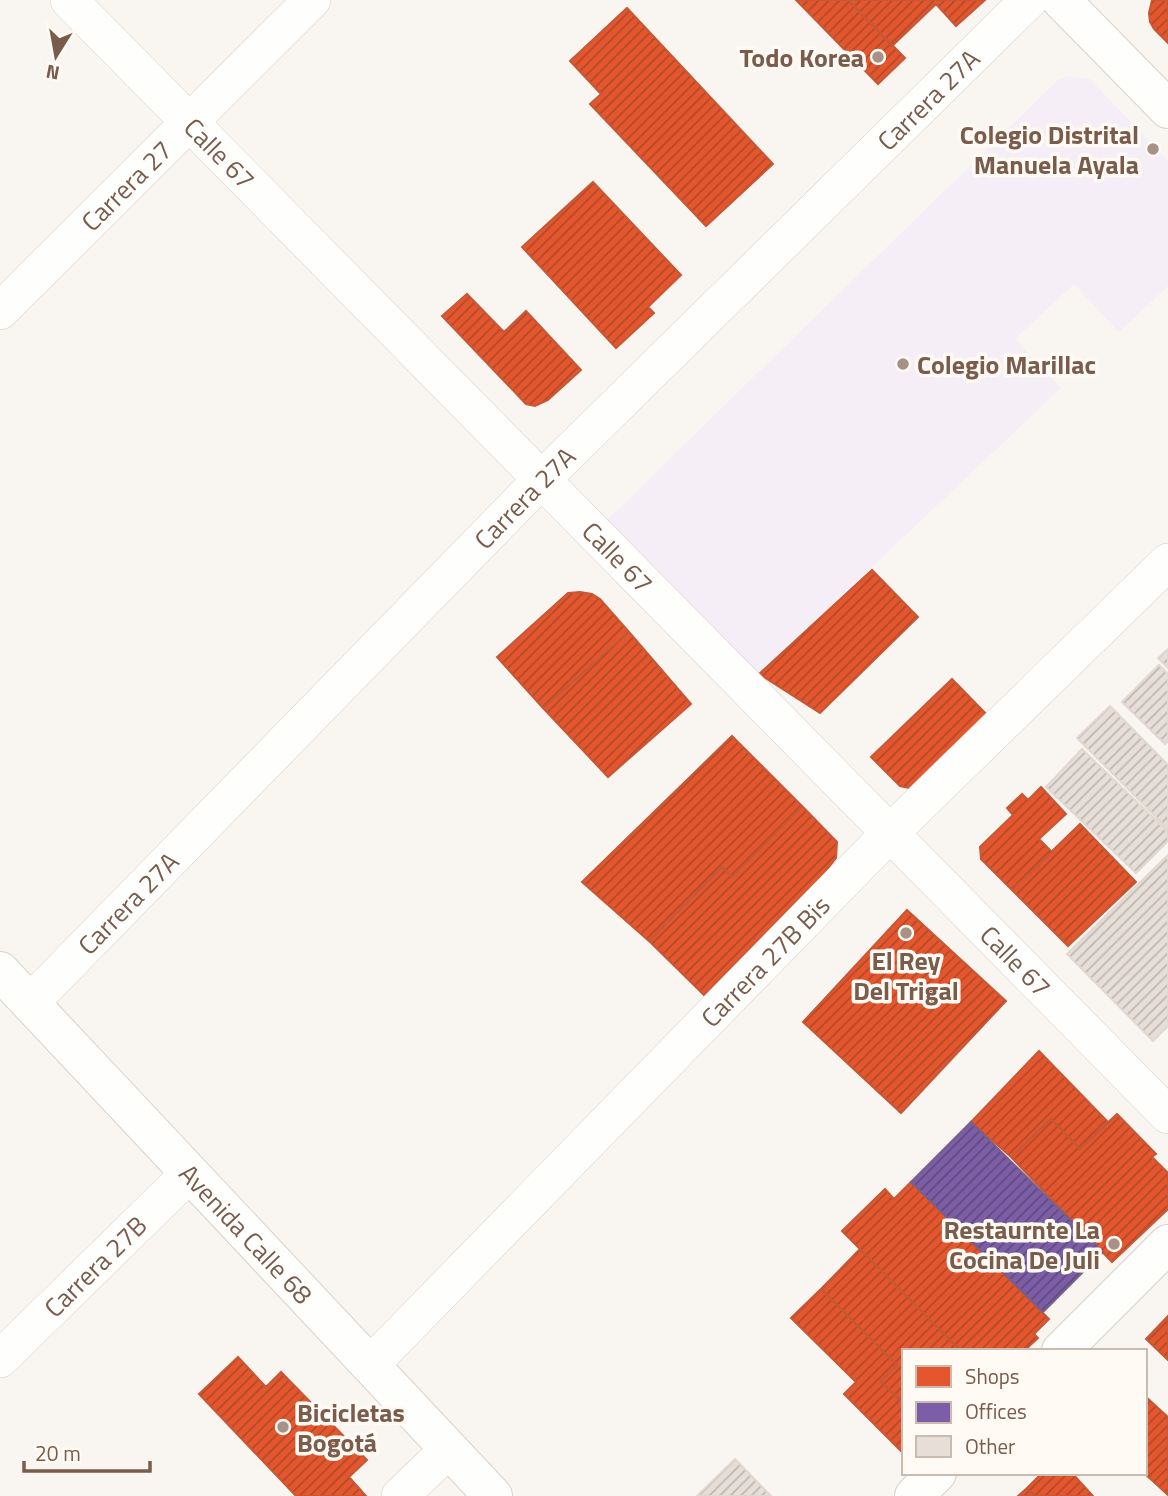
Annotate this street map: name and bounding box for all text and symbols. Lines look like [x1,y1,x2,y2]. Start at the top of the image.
north arrow [21,21,91,91]
place label: Todo Korea [739,38,864,77]
street label: Carrera 27A [868,40,988,159]
marker: Todo Korea [870,49,886,65]
text: N [43,58,62,89]
street label: Calle 67 [175,108,264,198]
place label: Colegio Distrital Manuela Ayala [960,115,1139,184]
street label: Carrera 27 [72,131,181,240]
marker: Colegio Distrital Manuela Ayala [1145,141,1161,157]
place label: Colegio Marillac [917,345,1096,384]
marker: Colegio Marillac [895,356,911,372]
street label: Carrera 27A [465,437,584,558]
street label: Calle 67 [573,512,662,602]
street label: Carrera 27A [68,843,187,963]
street label: Carrera 27B Bis [691,886,838,1036]
street label: Calle 67 [971,916,1060,1006]
marker: El Rey Del Trigal [898,925,914,941]
place label: El Rey Del Trigal [853,941,959,1010]
street label: Avenida Calle 68 [171,1155,322,1312]
street label: Carrera 27B [35,1206,155,1326]
place label: Restaurnte La Cocina De Juli [943,1210,1100,1279]
marker: Restaurnte La Cocina De Juli [1106,1236,1122,1252]
legend [902,1349,1147,1475]
text: Shops [965,1360,1020,1392]
place label: Bicicletas Bogotá [297,1393,405,1462]
text: Offices [965,1395,1027,1427]
marker: Bicicletas Bogotá [275,1419,291,1435]
scale bar [24,1430,150,1474]
text: Other [965,1430,1015,1462]
text: 20 m [35,1437,81,1469]

